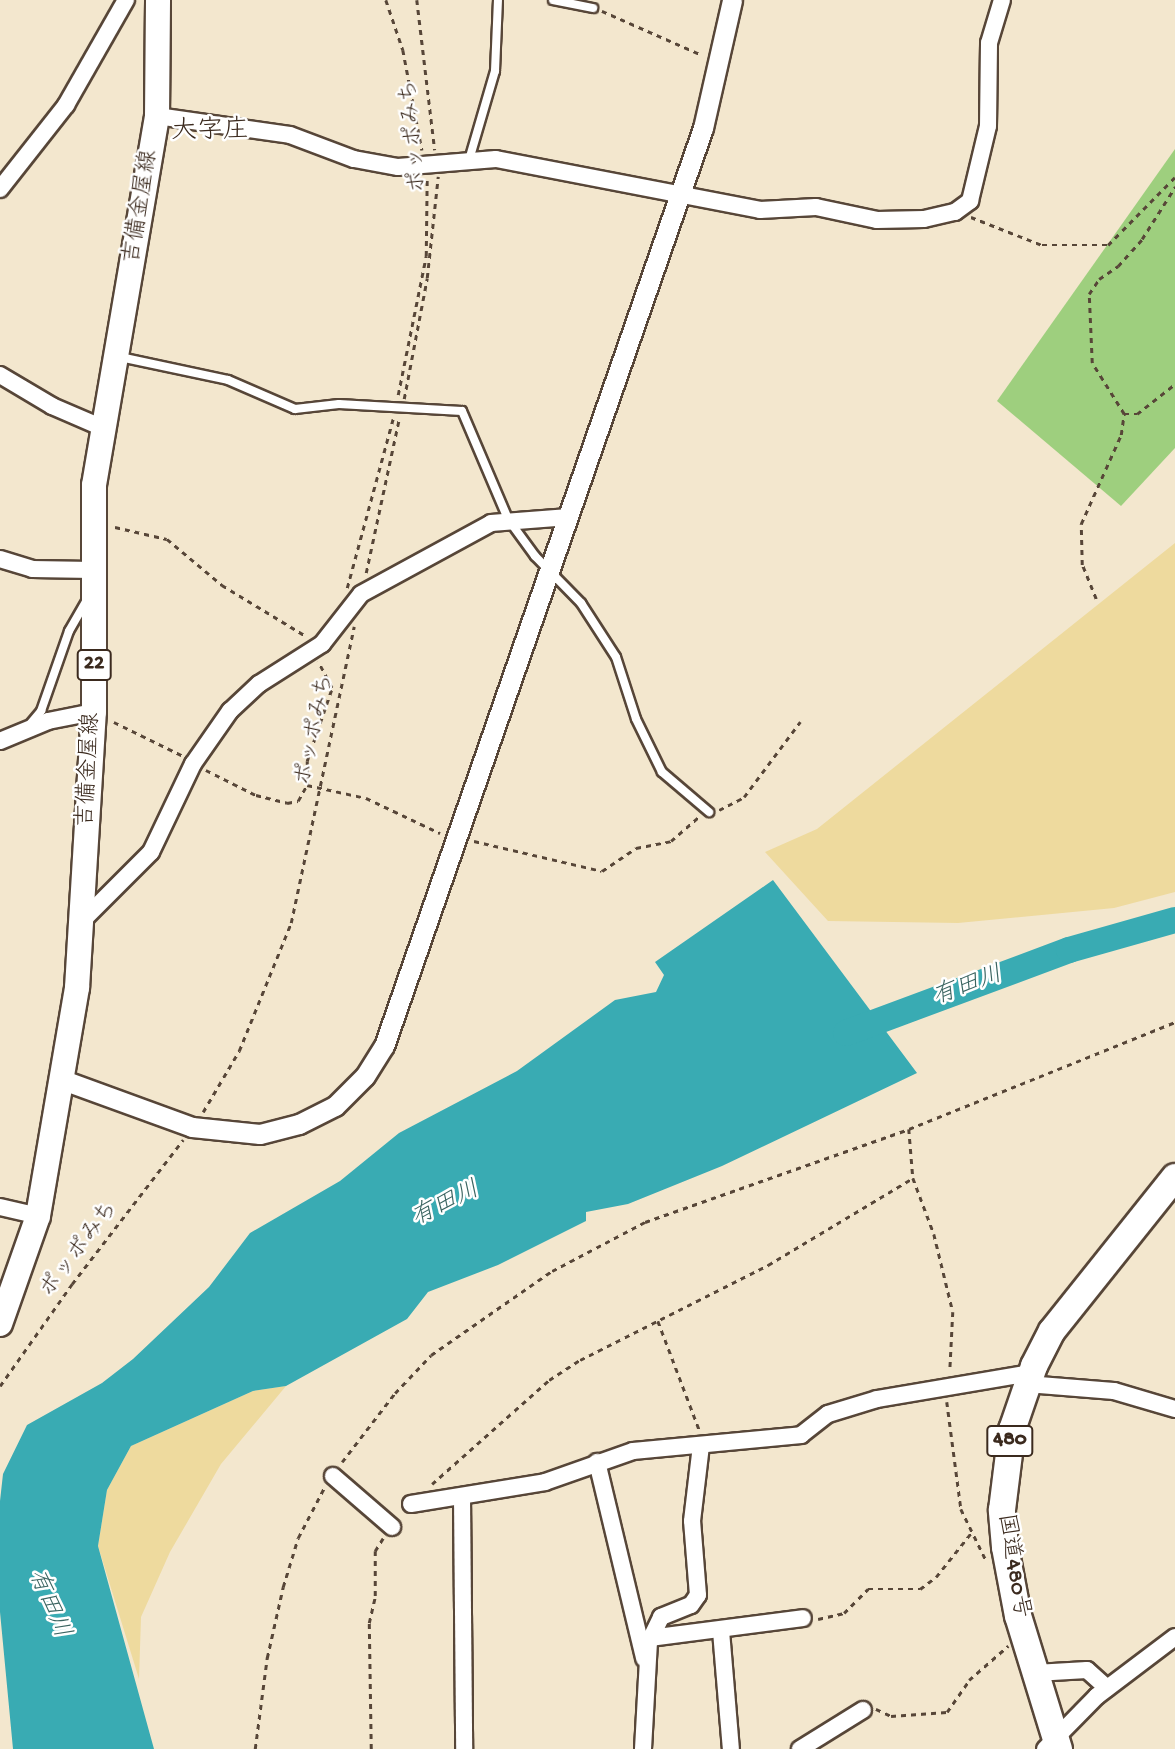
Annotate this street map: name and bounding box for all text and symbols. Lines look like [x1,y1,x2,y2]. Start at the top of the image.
street label: ポッポみち [396,78,434,194]
district label: 大字庄 [171,117,249,149]
street label: 吉備金屋線 [119,148,165,266]
road number: 22 [76,648,112,682]
street label: ポッポみち [291,671,341,789]
street label: 吉備金屋線 [73,712,107,828]
water label: 有田川 [929,961,1007,1013]
water label: 有田川 [407,1176,485,1234]
street label: ポッポみち [34,1196,126,1304]
road number: 480 [986,1424,1034,1458]
street label: 国道480号 [990,1512,1034,1620]
water label: 有田川 [21,1565,75,1643]

